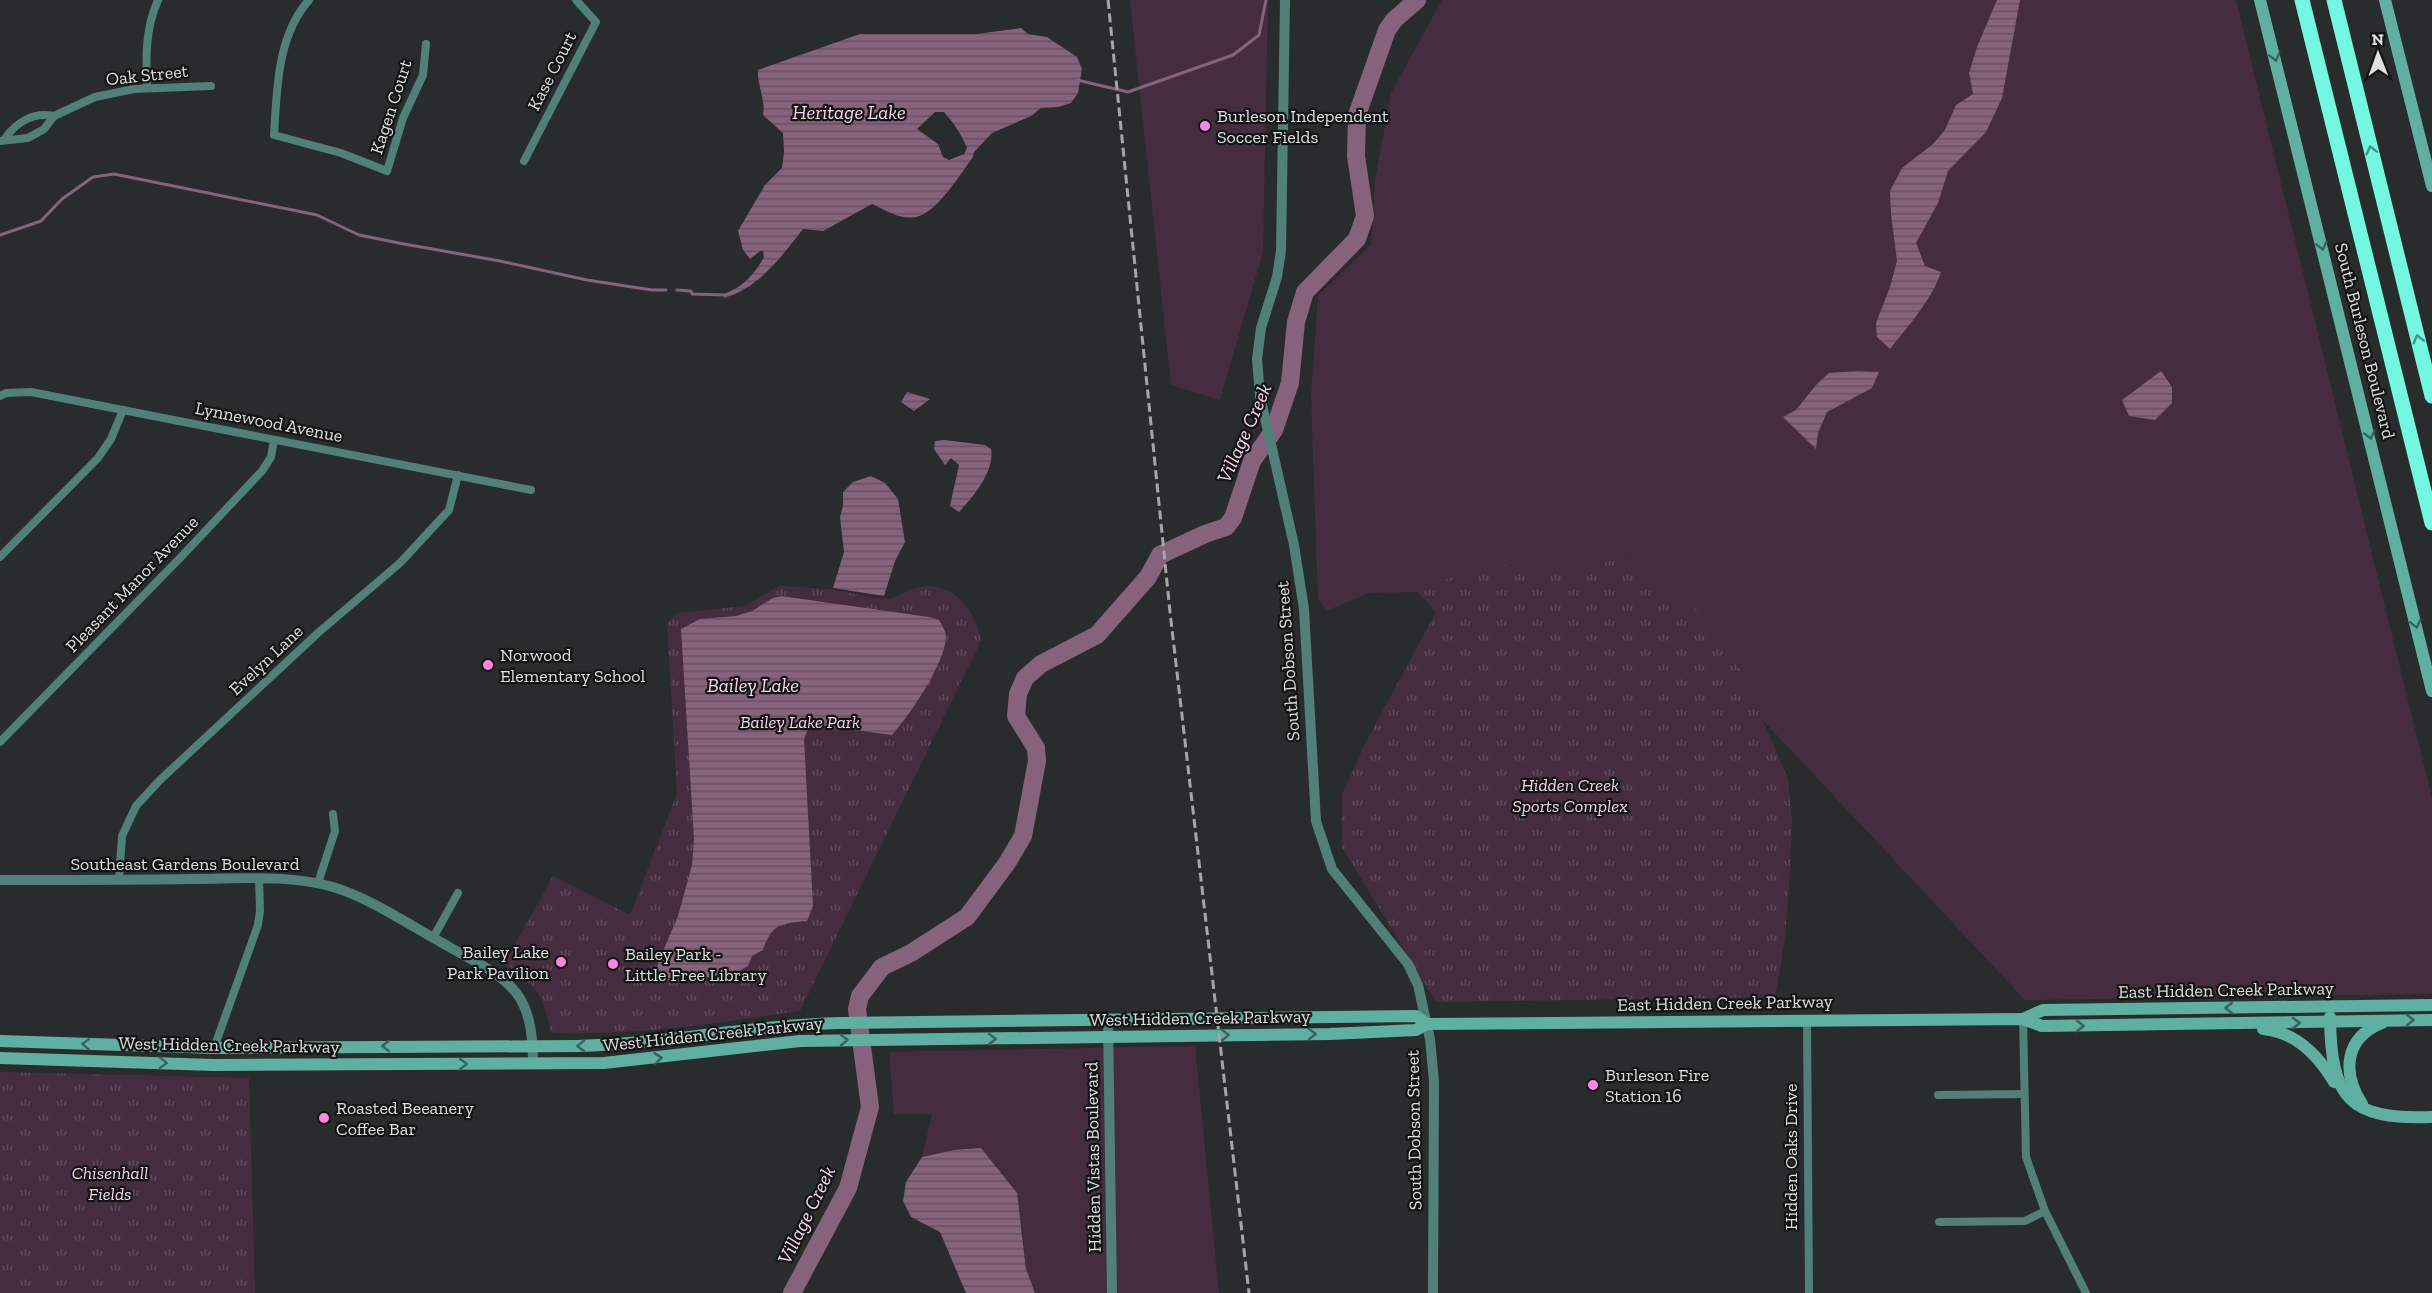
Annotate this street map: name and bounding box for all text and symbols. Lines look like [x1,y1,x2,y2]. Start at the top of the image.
north arrow [2348,24,2408,84]
street label: Kase Court [523,27,581,114]
text: N [2371,30,2384,49]
one-way arrow [2267,52,2280,62]
street label: Kagen Court [365,57,417,157]
street label: Oak Street [105,60,190,90]
water label: Heritage Lake [792,100,906,124]
place label: Burleson Independent Soccer Fields [1217,105,1389,148]
marker: Burleson Independent Soccer Fields [1198,119,1212,133]
one-way arrow [2366,145,2379,155]
one-way arrow [2315,241,2328,251]
street label: South Burleson Boulevard [2330,241,2400,441]
one-way arrow [2412,335,2425,345]
water label: Village Creek [1211,380,1277,486]
street label: Lynnewood Avenue [193,397,345,447]
one-way arrow [2362,430,2375,440]
street label: Pleasant Manor Avenue [61,511,203,657]
street label: South Dobson Street [1271,580,1305,742]
one-way arrow [2408,619,2421,629]
street label: Evelyn Lane [224,620,308,700]
place label: Norwood Elementary School [500,644,645,687]
marker: Norwood Elementary School [481,658,495,672]
water label: Bailey Lake [707,673,799,697]
park label: Bailey Lake Park [740,711,860,733]
park label: Hidden Creek Sports Complex [1512,774,1628,817]
street label: Southeast Gardens Boulevard [70,853,300,875]
place label: Bailey Lake Park Pavilion [447,941,550,984]
place label: Bailey Park - Little Free Library [625,943,767,986]
marker: Bailey Lake Park Pavilion [554,955,568,969]
marker: Bailey Park - Little Free Library [606,957,620,971]
street label: East Hidden Creek Parkway [2118,977,2335,1003]
street label: East Hidden Creek Parkway [1617,990,1834,1016]
one-way arrow [2225,1001,2234,1014]
street label: West Hidden Creek Parkway [1089,1005,1311,1031]
street label: West Hidden Creek Parkway [602,1011,825,1056]
one-way arrow [2406,1014,2415,1026]
one-way arrow [2291,1017,2300,1029]
one-way arrow [2076,1020,2085,1032]
one-way arrow [1307,1028,1316,1040]
one-way arrow [1221,1029,1230,1041]
street label: West Hidden Creek Parkway [118,1032,340,1058]
one-way arrow [987,1032,996,1045]
one-way arrow [839,1034,848,1046]
one-way arrow [82,1037,91,1050]
one-way arrow [382,1040,391,1052]
one-way arrow [577,1040,586,1052]
street label: South Dobson Street [1402,1049,1426,1210]
one-way arrow [654,1053,663,1065]
one-way arrow [159,1057,168,1070]
one-way arrow [459,1058,468,1070]
street label: Hidden Vistas Boulevard [1080,1061,1106,1252]
place label: Burleson Fire Station 16 [1605,1064,1709,1107]
marker: Burleson Fire Station 16 [1586,1078,1600,1092]
street label: Hidden Oaks Drive [1780,1084,1802,1230]
place label: Roasted Beeanery Coffee Bar [336,1097,475,1140]
marker: Roasted Beeanery Coffee Bar [317,1111,331,1125]
park label: Chisenhall Fields [72,1162,148,1205]
water label: Village Creek [772,1162,840,1268]

